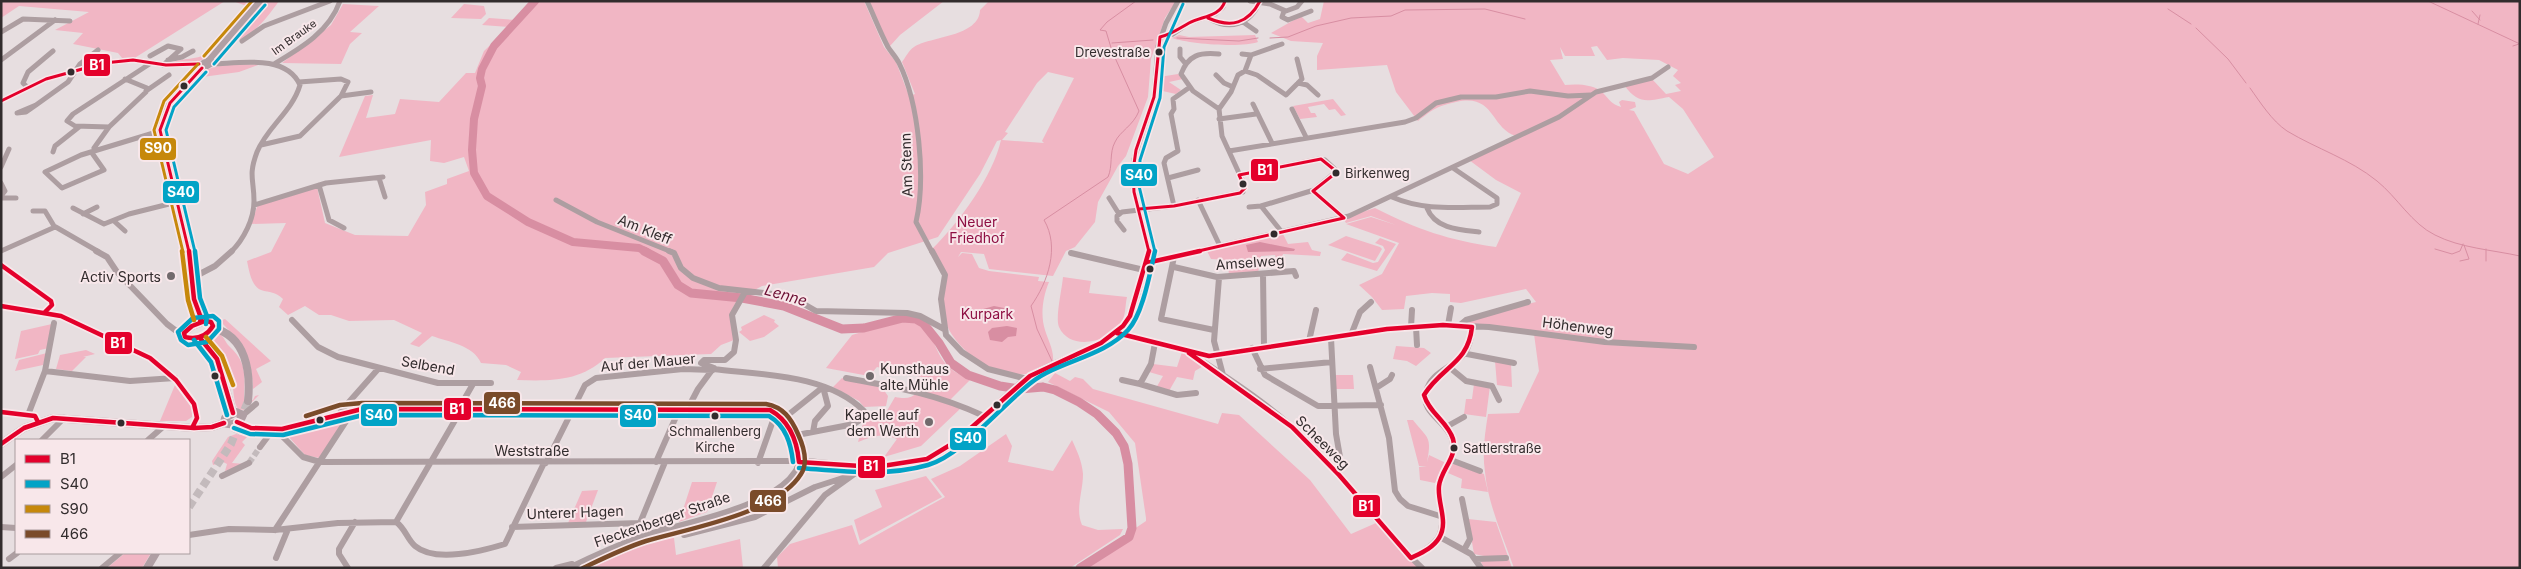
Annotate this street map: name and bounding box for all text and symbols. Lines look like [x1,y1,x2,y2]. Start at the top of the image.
street label: Im Brauke [269,16,319,58]
place label: Drevestraße [1075,44,1150,60]
marker: Drevestraße [1154,47,1164,57]
line badge: B1 [83,53,111,77]
text: B1 [89,56,105,73]
unlabelled marker [66,67,76,77]
unlabelled marker [179,81,189,91]
street label: Am Stenn [896,133,916,197]
line badge: S90 [139,137,177,161]
text: S90 [144,139,172,156]
line badge: B1 [1250,158,1279,182]
text: B1 [1257,161,1273,178]
line badge: S40 [1120,163,1158,187]
place label: Birkenweg [1345,165,1410,181]
text: S40 [1125,166,1153,183]
marker: Birkenweg [1331,168,1341,178]
unlabelled marker [1238,179,1248,189]
line badge: S40 [162,180,200,204]
text: S40 [167,183,195,200]
street label: Am Kleff [616,211,674,247]
park label: Neuer Friedhof [949,213,1005,246]
unlabelled marker [1269,229,1279,239]
street label: Amselweg [1215,251,1285,273]
unlabelled marker [1145,264,1155,274]
place label: Activ Sports [80,268,161,285]
marker: Activ Sports [165,270,177,282]
water label: Lenne [762,280,810,310]
park label: Kurpark [961,305,1014,322]
street label: Höhenweg [1541,313,1615,339]
line badge: B1 [104,331,133,355]
text: B1 [110,334,126,351]
street label: Auf der Mauer [600,349,696,375]
street label: Selbend [400,352,456,378]
place label: Kunsthaus alte Mühle [880,360,949,393]
marker: Kunsthaus alte Mühle [864,370,876,382]
unlabelled marker [210,371,220,381]
line badge: 466 [483,391,521,415]
text: 466 [488,394,516,411]
line badge: B1 [443,397,472,421]
text: B1 [449,400,465,417]
unlabelled marker [992,400,1002,410]
line badge: S40 [360,403,398,427]
line badge: S40 [619,404,657,428]
text: S40 [365,406,393,423]
text: S40 [624,406,652,423]
place label: Kapelle auf dem Werth [845,406,919,439]
marker: Schmallenberg Kirche [710,411,720,421]
street label: Scheeweg [1292,411,1354,473]
unlabelled marker [315,415,325,425]
marker: Kapelle auf dem Werth [923,416,935,428]
unlabelled marker [116,418,126,428]
place label: Schmallenberg Kirche [669,423,761,455]
line badge: S40 [949,427,987,451]
text: S40 [954,429,982,446]
legend [15,439,190,554]
place label: Sattlerstraße [1463,440,1541,456]
street label: Weststraße [495,442,569,459]
marker: Sattlerstraße [1449,443,1459,453]
text: B1 [60,449,76,468]
line badge: B1 [857,455,886,479]
text: B1 [863,457,879,474]
text: S40 [60,474,89,493]
street label: Fleckenberger Straße [592,488,732,550]
line badge: 466 [749,489,787,513]
text: 466 [754,492,782,509]
line badge: B1 [1352,494,1381,518]
text: B1 [1358,497,1374,514]
text: S90 [60,499,88,518]
street label: Unterer Hagen [526,502,624,522]
text: 466 [60,524,88,543]

